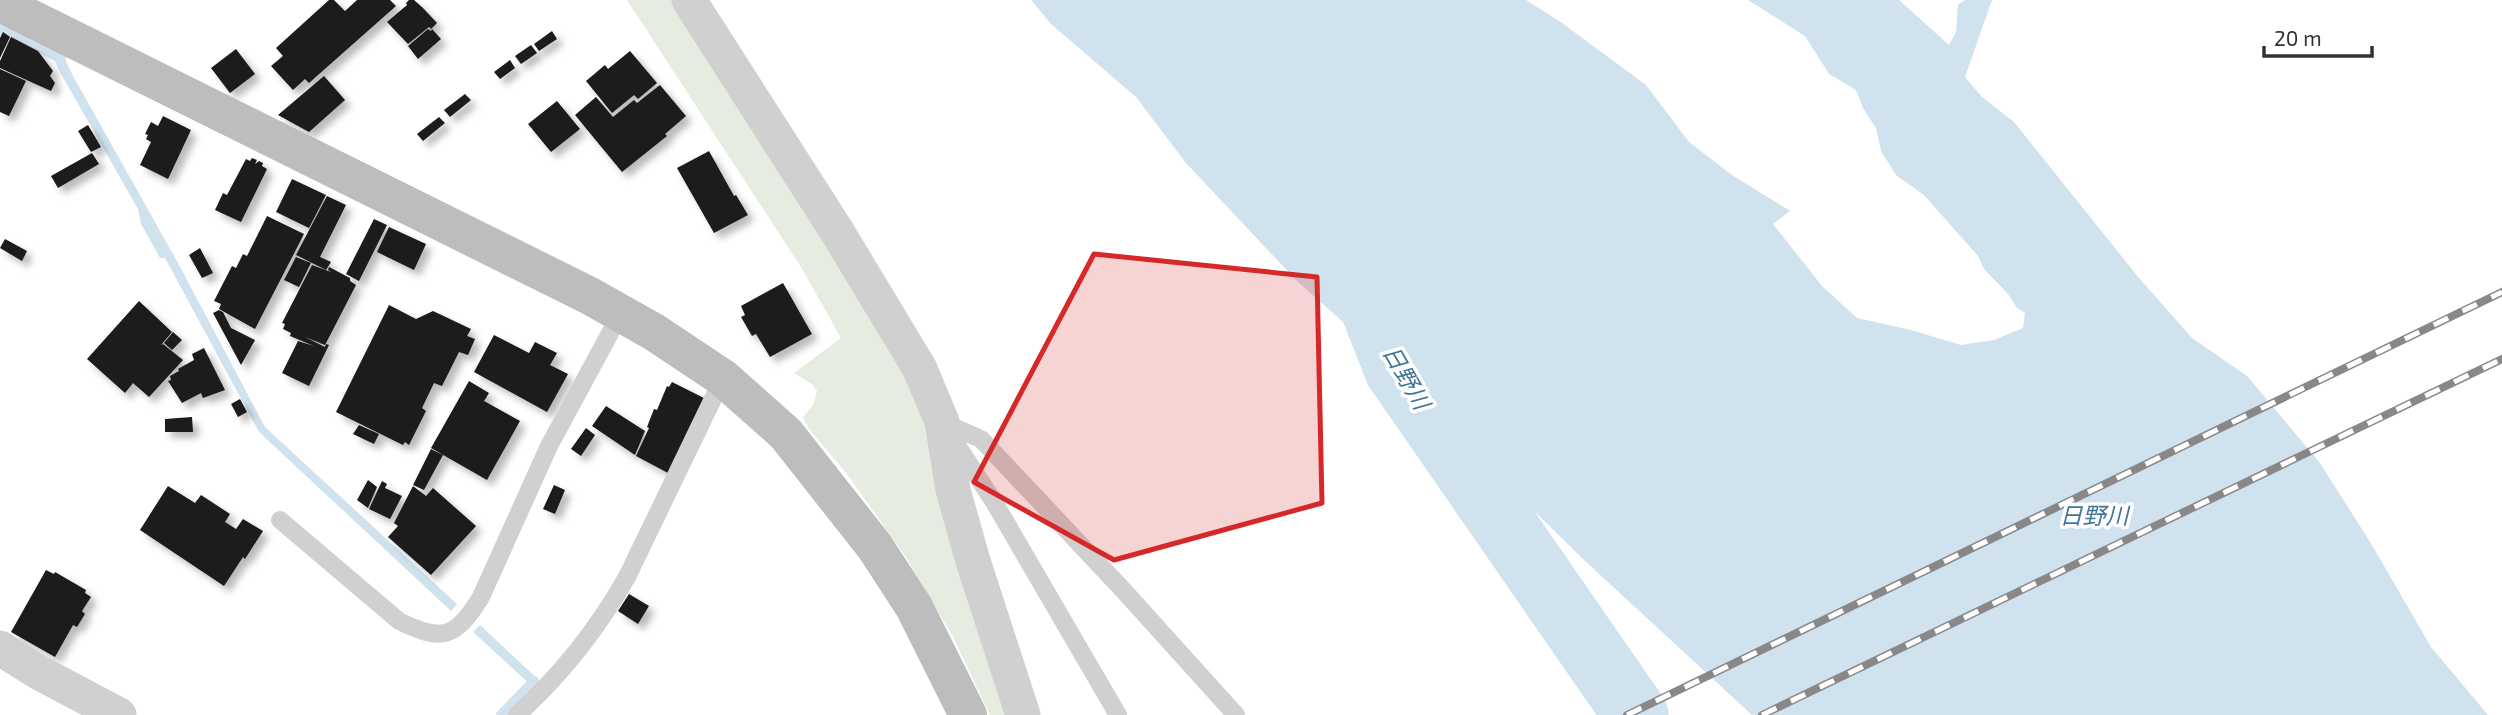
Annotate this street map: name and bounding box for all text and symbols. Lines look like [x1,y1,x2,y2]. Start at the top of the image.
scale bar [2264,14,2372,58]
text: 20 m [2274,25,2322,50]
water label: 日野川 [1378,340,1438,416]
water label: 日野川 [2060,501,2132,529]

